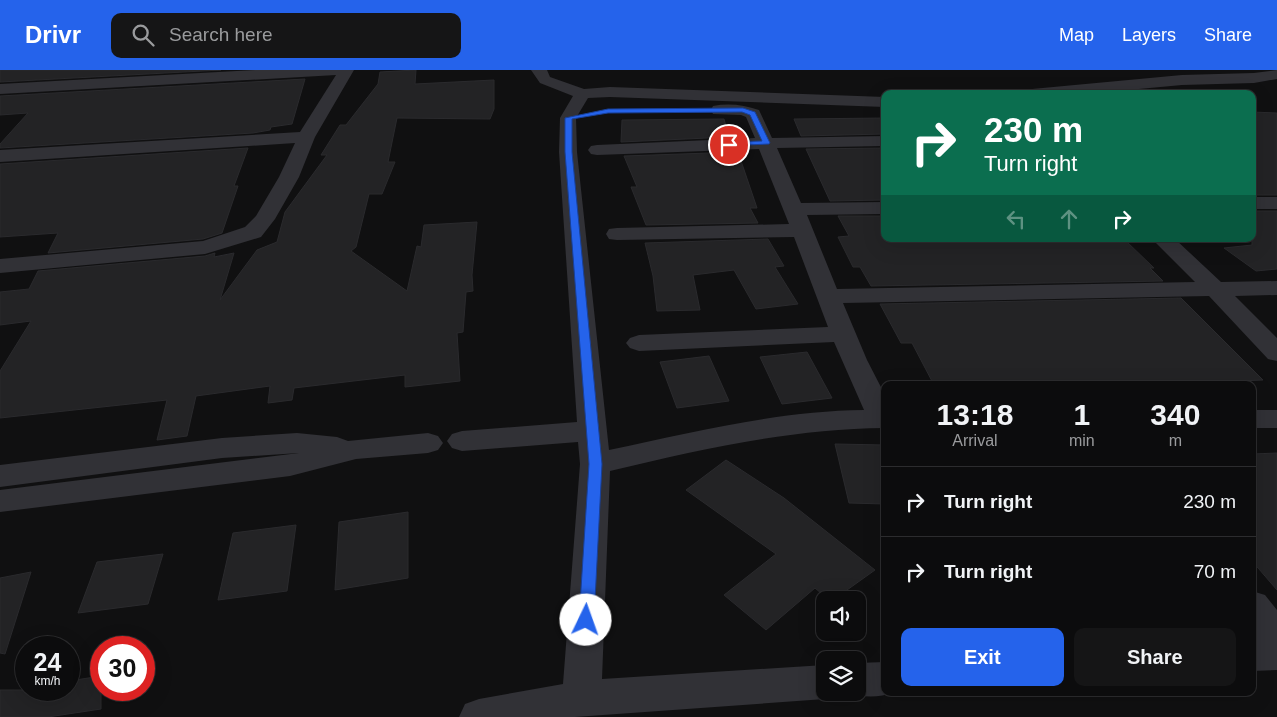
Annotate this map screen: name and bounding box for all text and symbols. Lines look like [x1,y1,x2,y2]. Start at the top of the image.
search box [111,13,461,58]
text: Drivr [25,21,81,48]
icon: search [129,21,157,49]
text: Search here [169,24,273,45]
text: Map [1059,25,1094,45]
text: Layers [1122,25,1176,45]
text: Share [1204,25,1252,45]
icon: right [901,110,966,175]
text: 230 m [984,110,1083,149]
pin [708,124,750,166]
icon: arrive [715,131,743,159]
text: Turn right [984,151,1077,176]
icon: left [1002,205,1030,233]
icon: ahead [1055,205,1083,233]
icon: right [1108,205,1136,233]
text: 13:18 [937,398,1013,431]
text: 1 [1073,398,1090,431]
text: 340 [1150,398,1200,431]
text: Arrival [952,432,998,449]
text: min [1069,432,1095,449]
text: m [1169,432,1182,449]
icon: right [901,488,929,516]
text: Turn right [944,491,1032,512]
text: 230 m [1183,491,1236,512]
icon: right [901,558,929,586]
text: Turn right [944,561,1032,582]
text: 70 m [1194,561,1236,582]
map controls [816,591,866,701]
button: sound [816,591,866,641]
position arrow [559,593,611,645]
button: Exit [901,628,1064,686]
button: Share [1074,628,1236,686]
speed limit sign: 30 [90,636,155,701]
text: 24 [34,648,61,676]
button: layers [816,651,866,701]
text: km/h [34,674,61,688]

